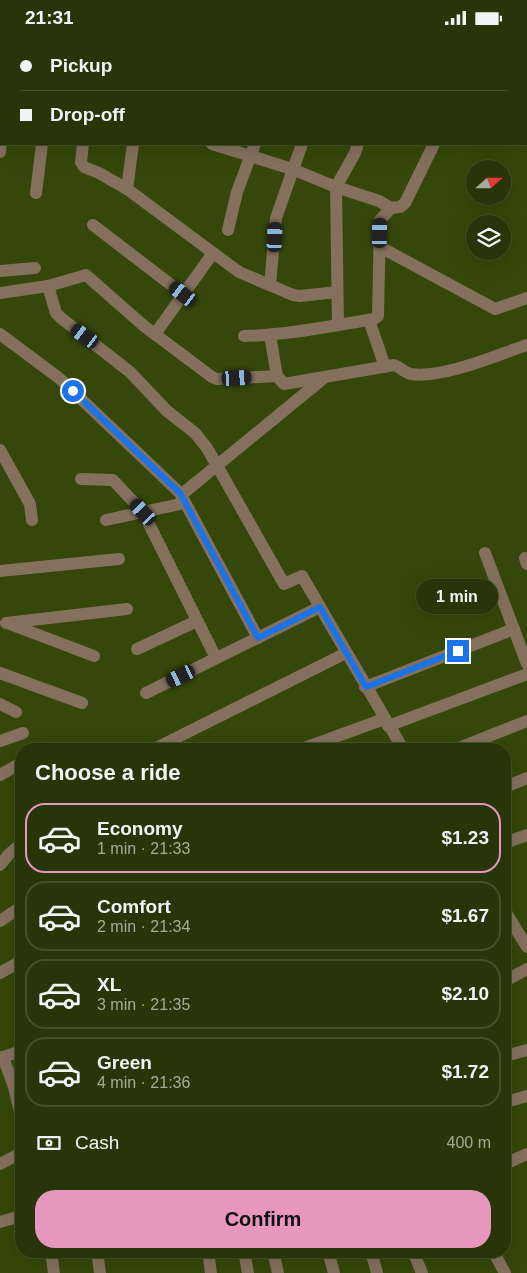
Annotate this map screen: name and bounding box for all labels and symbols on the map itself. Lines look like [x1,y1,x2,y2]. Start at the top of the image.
north arrow [466,160,511,205]
car [372,218,387,248]
car [266,222,283,252]
car [166,279,199,309]
car [68,321,101,351]
car [221,370,252,386]
route start [62,380,84,402]
car [127,496,158,528]
callout: 1 min [417,579,499,613]
route end [447,640,469,662]
car [164,663,197,689]

